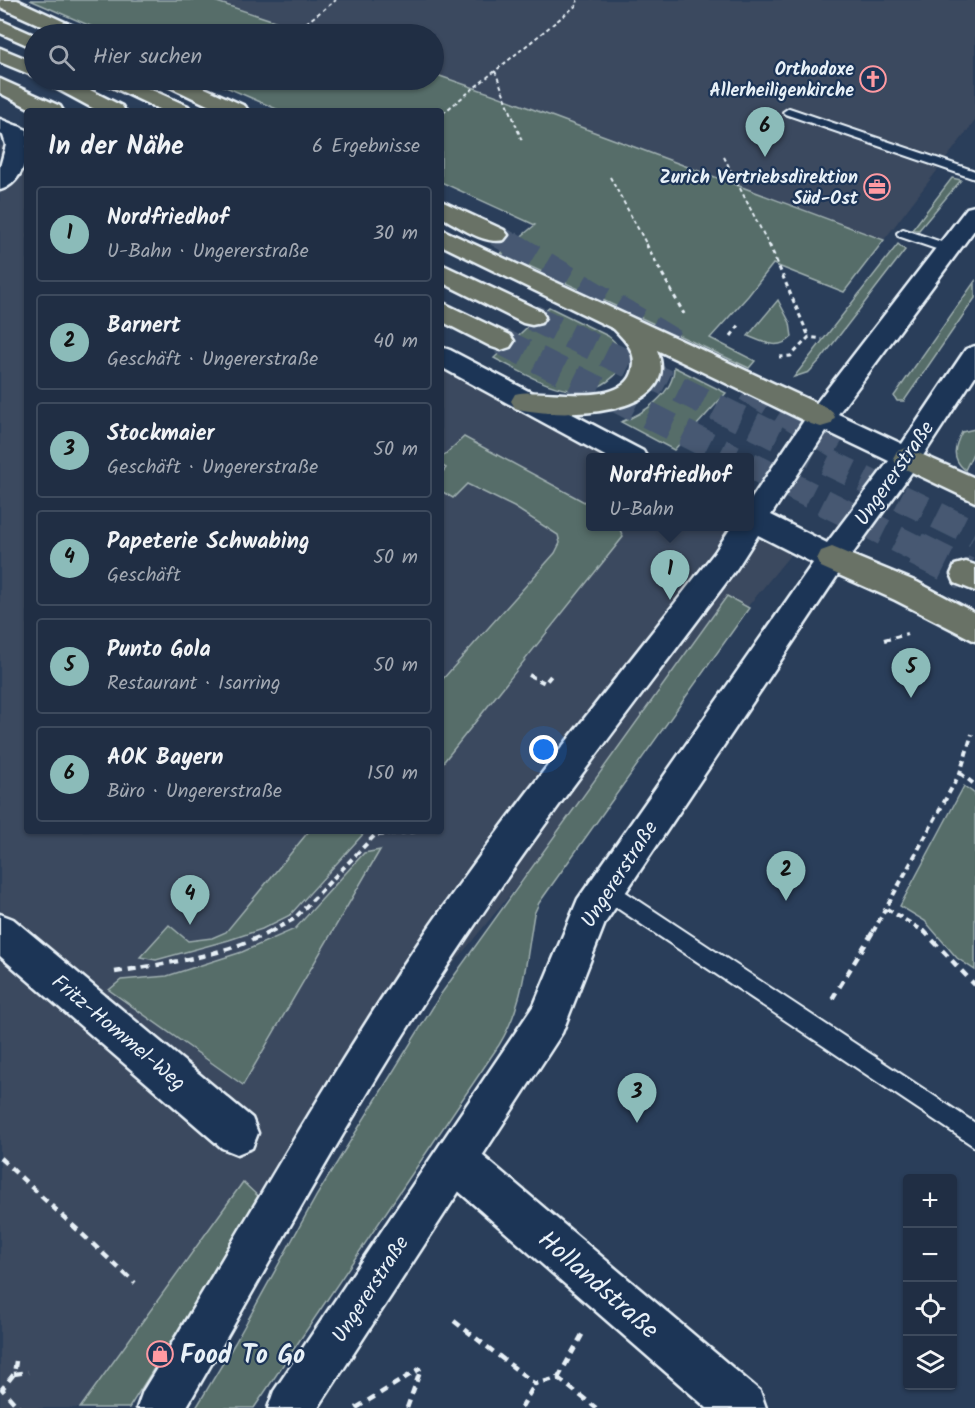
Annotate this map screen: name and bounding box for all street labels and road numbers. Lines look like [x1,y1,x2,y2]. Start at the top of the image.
street label: Ungererstraße [847,414,944,533]
street label: Ungererstraße [573,814,668,935]
street label: Fritz-Hommel-Weg [43,967,193,1099]
street label: Hollandstraße [527,1221,668,1351]
street label: Ungererstraße [324,1229,419,1350]

